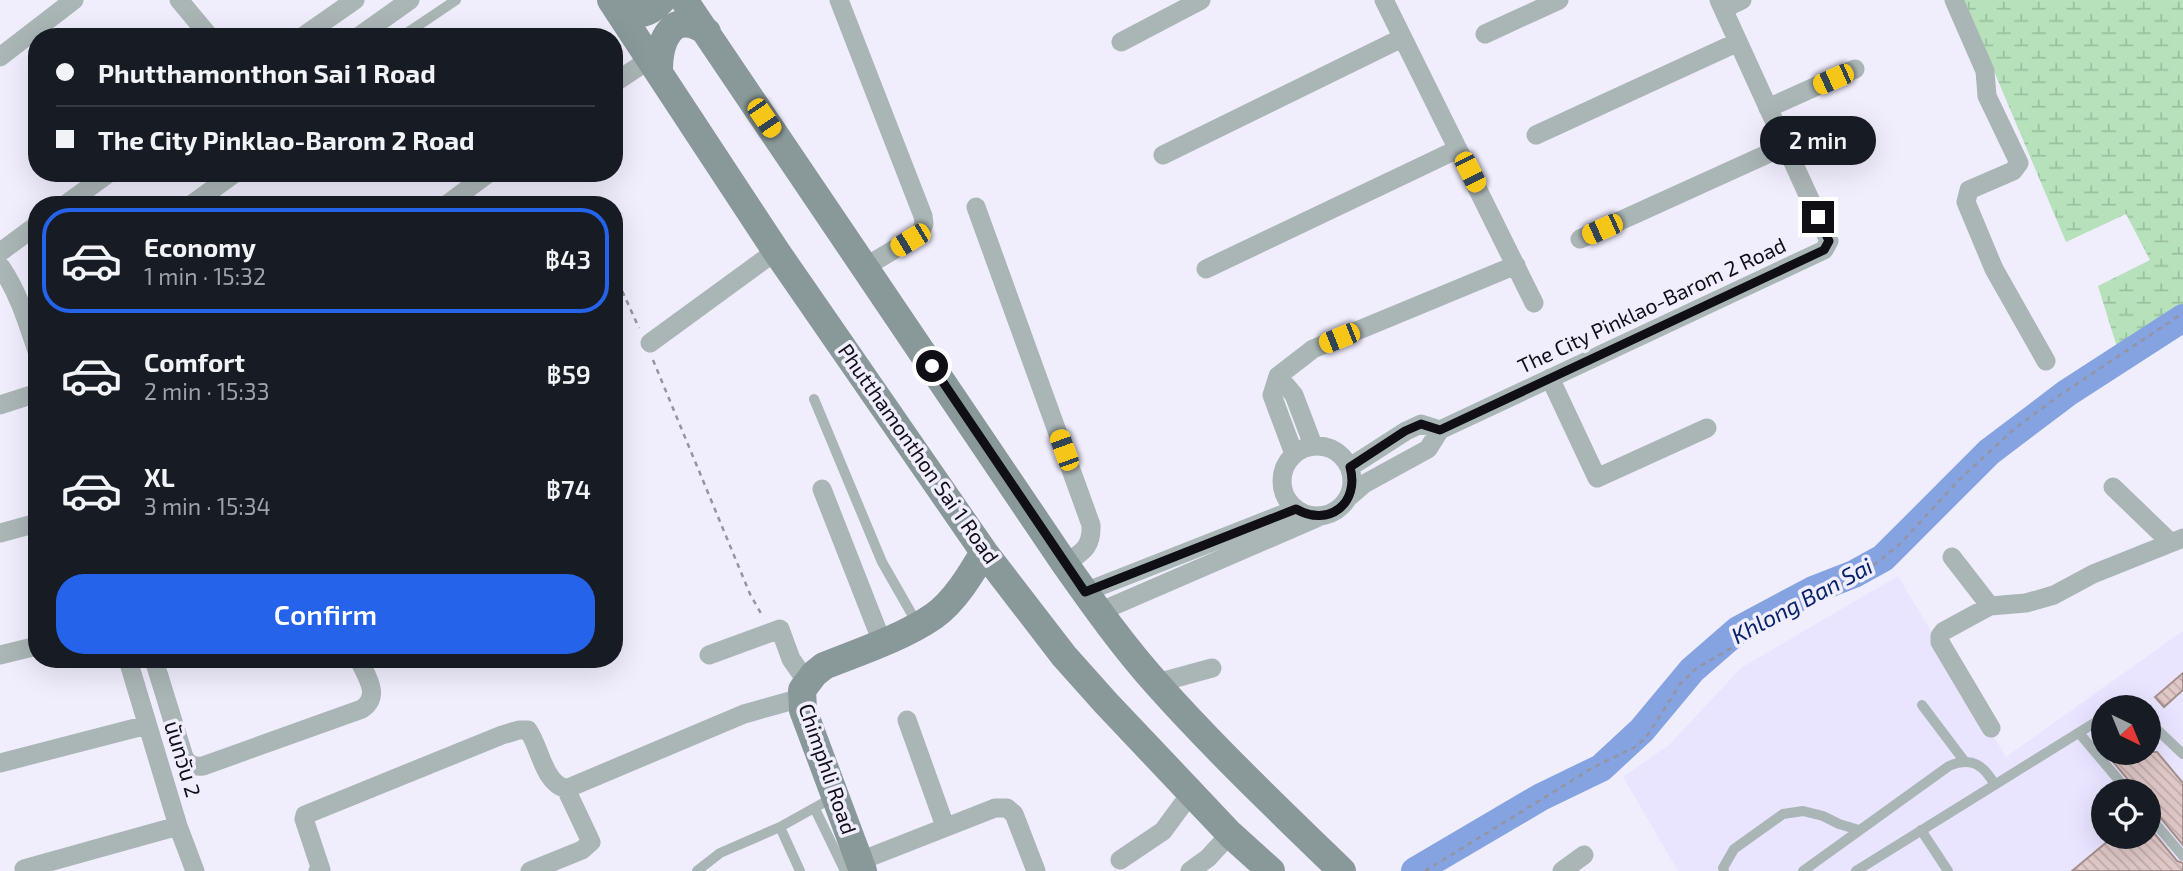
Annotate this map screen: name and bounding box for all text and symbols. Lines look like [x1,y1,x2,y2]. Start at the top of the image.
text: Phutthamonthon Sai 1 Road [98,57,436,88]
car [1810,61,1857,97]
car [744,95,785,141]
callout: 2 min [1760,116,1876,164]
text: The City Pinklao-Barom 2 Road [98,124,475,155]
text: 2 min [1789,126,1847,154]
car [1452,149,1489,195]
route end [1802,201,1834,233]
car [1579,211,1626,247]
car [887,220,934,260]
icon: car [60,229,123,292]
text: Economy [144,231,256,262]
street label: The City Pinklao-Barom 2 Road [1513,231,1789,378]
text: ฿43 [545,243,591,274]
text: 1 min · 15:32 [144,262,266,290]
car [1316,320,1363,356]
street label: Phutthamonthon Sai 1 Road [834,338,1005,568]
icon: car [60,344,123,407]
text: Comfort [144,346,245,377]
route start [916,350,948,382]
text: ฿59 [547,358,591,389]
text: 2 min · 15:33 [144,377,269,405]
car [1047,427,1082,473]
icon: car [60,459,123,522]
text: XL [144,461,175,492]
text: ฿74 [546,473,591,504]
text: 3 min · 15:34 [144,492,271,520]
water label: Khlong Ban Sai [1726,551,1877,649]
button: Confirm [56,574,595,654]
north arrow [2091,695,2161,765]
map controls [2091,695,2161,849]
street label: Chimphli Road [794,700,862,837]
street label: นันทวัน 2 [160,717,207,800]
button: locate [2091,779,2161,849]

